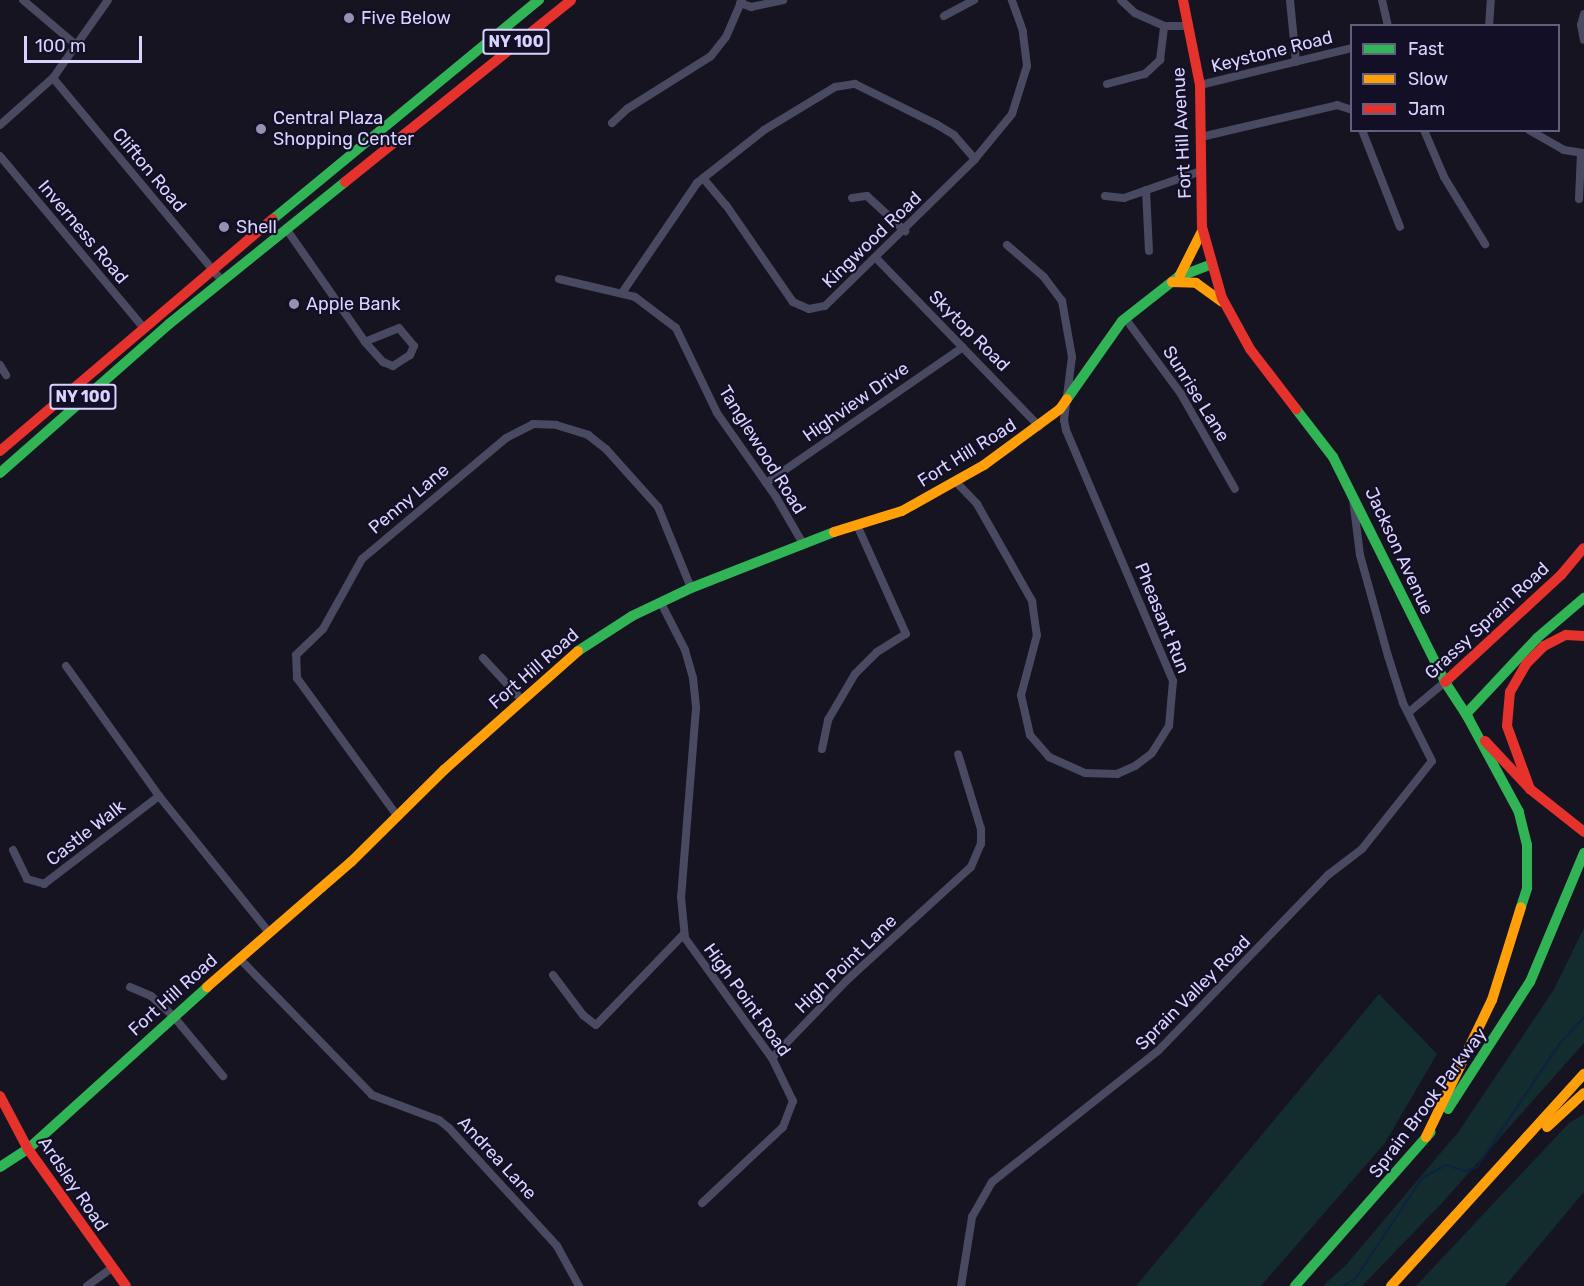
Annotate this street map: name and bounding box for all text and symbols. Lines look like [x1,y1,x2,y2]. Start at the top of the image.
place label: Five Below [361,7,451,29]
marker: Five Below [342,11,356,25]
scale bar [27,24,146,62]
legend [1350,24,1560,132]
street label: Keystone Road [1209,26,1335,78]
road number: NY 100 [482,29,550,55]
text: 100 m [35,35,86,57]
text: Fast [1408,38,1444,60]
street label: Fort Hill Avenue [1168,66,1196,200]
text: Slow [1408,68,1448,90]
text: Jam [1408,98,1445,120]
place label: Central Plaza Shopping Center [273,108,414,150]
marker: Central Plaza Shopping Center [254,122,268,136]
street label: Clifton Road [108,124,190,216]
street label: Inverness Road [33,176,133,288]
street label: Kingwood Road [818,187,926,293]
place label: Shell [236,216,277,238]
marker: Shell [217,220,231,234]
street label: Skytop Road [924,286,1014,376]
place label: Apple Bank [306,293,401,315]
marker: Apple Bank [287,297,301,311]
street label: Sunrise Lane [1158,342,1234,446]
street label: Highview Drive [799,357,913,447]
street label: Tanglewood Road [714,382,810,518]
road number: NY 100 [48,384,118,410]
street label: Fort Hill Road [914,414,1020,492]
street label: Penny Lane [364,459,454,539]
street label: Jackson Avenue [1360,484,1438,618]
street label: Grassy Sprain Road [1420,558,1554,684]
street label: Pheasant Run [1130,560,1194,676]
street label: Fort Hill Road [485,624,583,714]
street label: Castle Walk [42,795,130,871]
street label: High Point Lane [791,910,901,1018]
street label: Sprain Valley Road [1131,931,1255,1055]
street label: High Point Road [699,939,795,1061]
street label: Fort Hill Road [124,950,222,1040]
street label: Sprain Brook Parkway [1364,1024,1492,1182]
street label: Andrea Lane [453,1112,541,1204]
street label: Ardsley Road [33,1132,113,1236]

